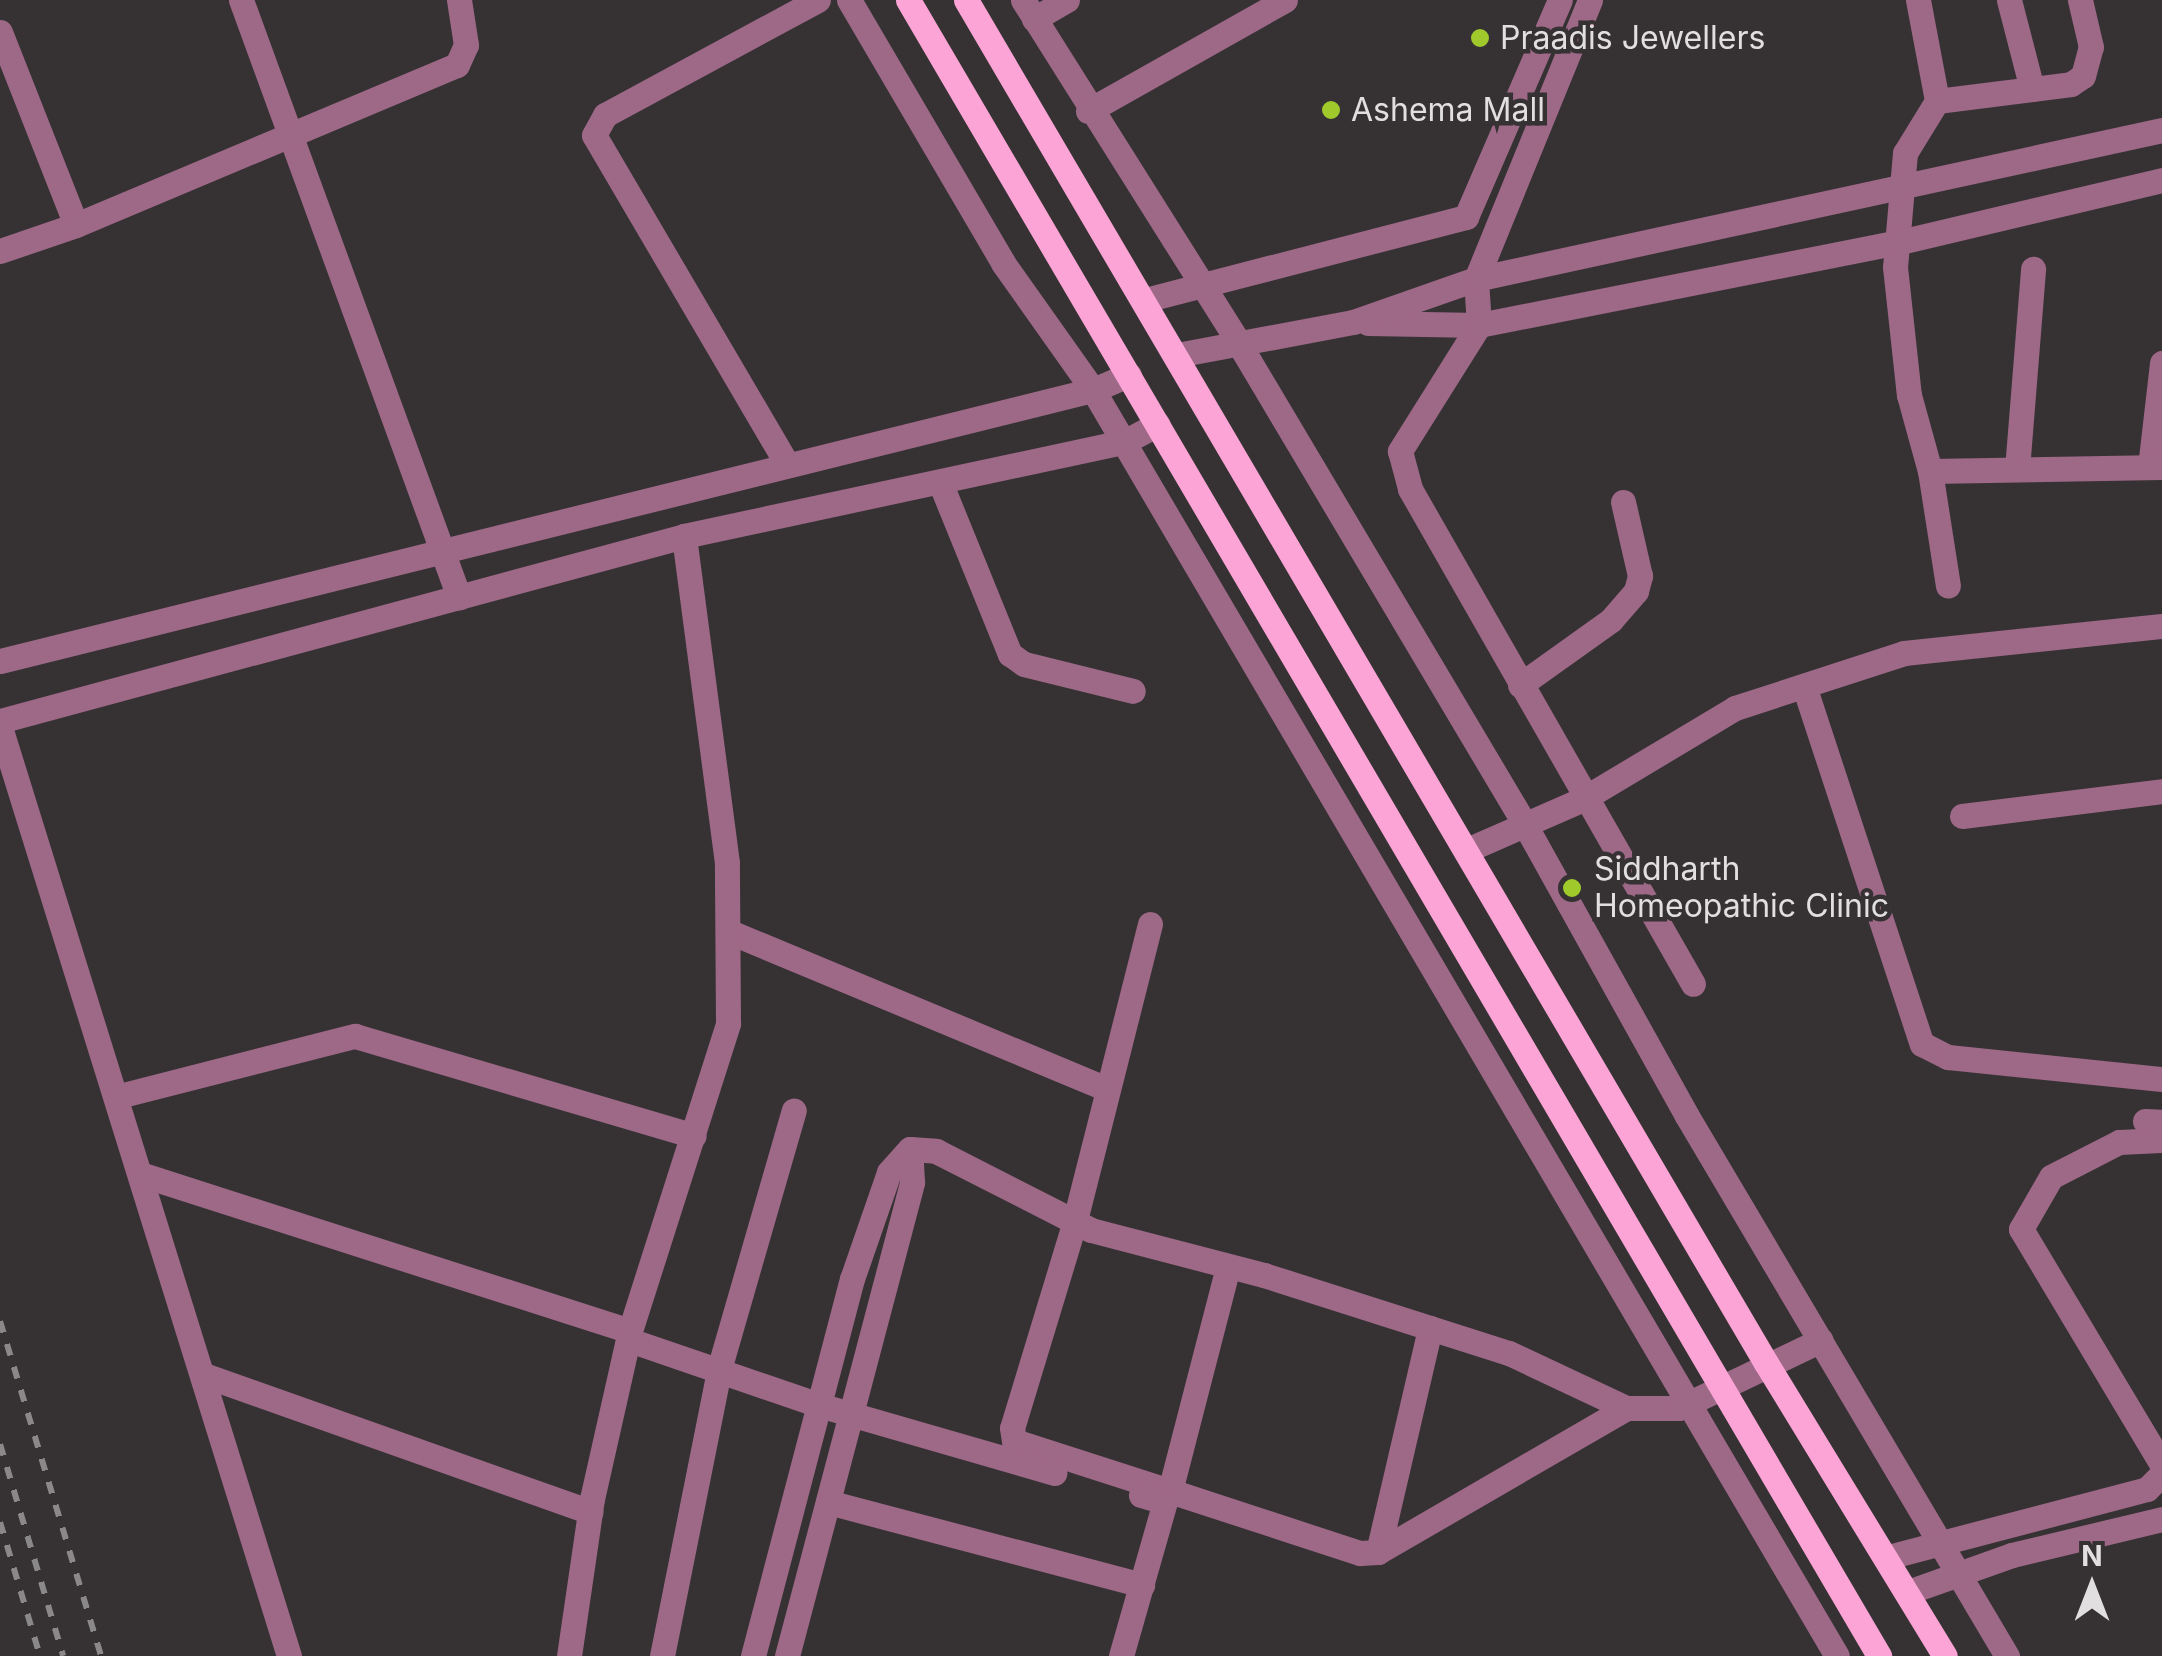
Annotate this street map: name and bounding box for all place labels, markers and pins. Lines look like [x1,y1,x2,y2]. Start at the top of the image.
place label: Praadis Jewellers [1500,19,1765,57]
marker: Praadis Jewellers [1469,27,1491,49]
place label: Ashema Mall [1351,91,1545,129]
marker: Ashema Mall [1320,99,1342,121]
place label: Siddharth Homeopathic Clinic [1594,851,1889,926]
marker: Siddharth Homeopathic Clinic [1559,875,1585,901]

